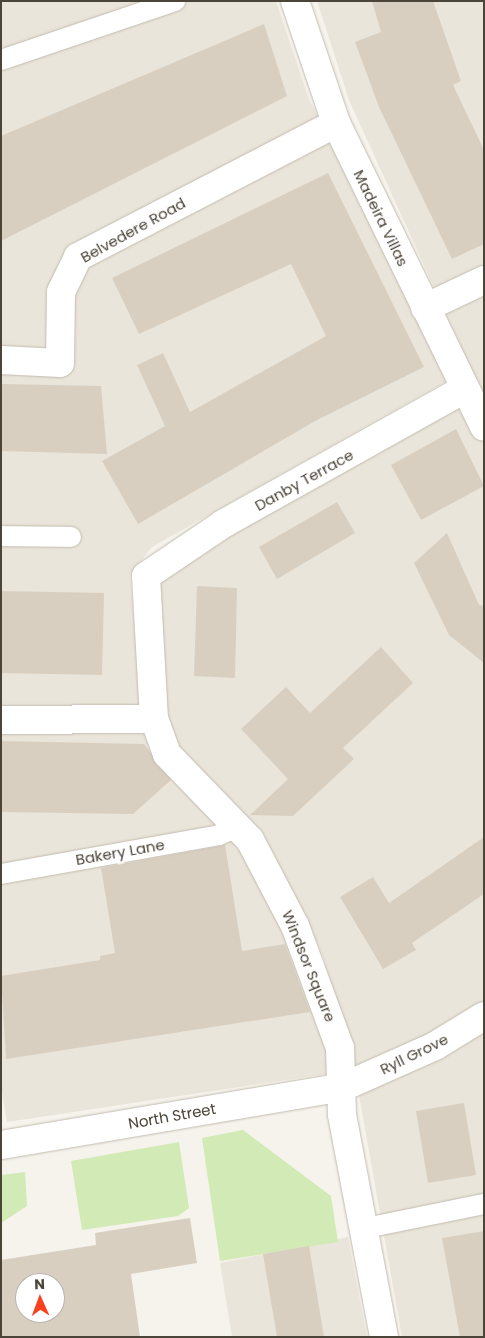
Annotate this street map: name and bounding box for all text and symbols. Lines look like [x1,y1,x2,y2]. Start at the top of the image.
street label: Madeira Villas [350,167,412,269]
street label: Belvedere Road [77,194,189,266]
street label: Danby Terrace [251,445,357,515]
street label: Bakery Lane [74,835,166,869]
street label: Windsor Square [278,908,340,1024]
street label: Ryll Grove [377,1030,451,1078]
street label: North Street [127,1099,217,1133]
north arrow [15,1273,65,1323]
text: N [34,1274,45,1294]

